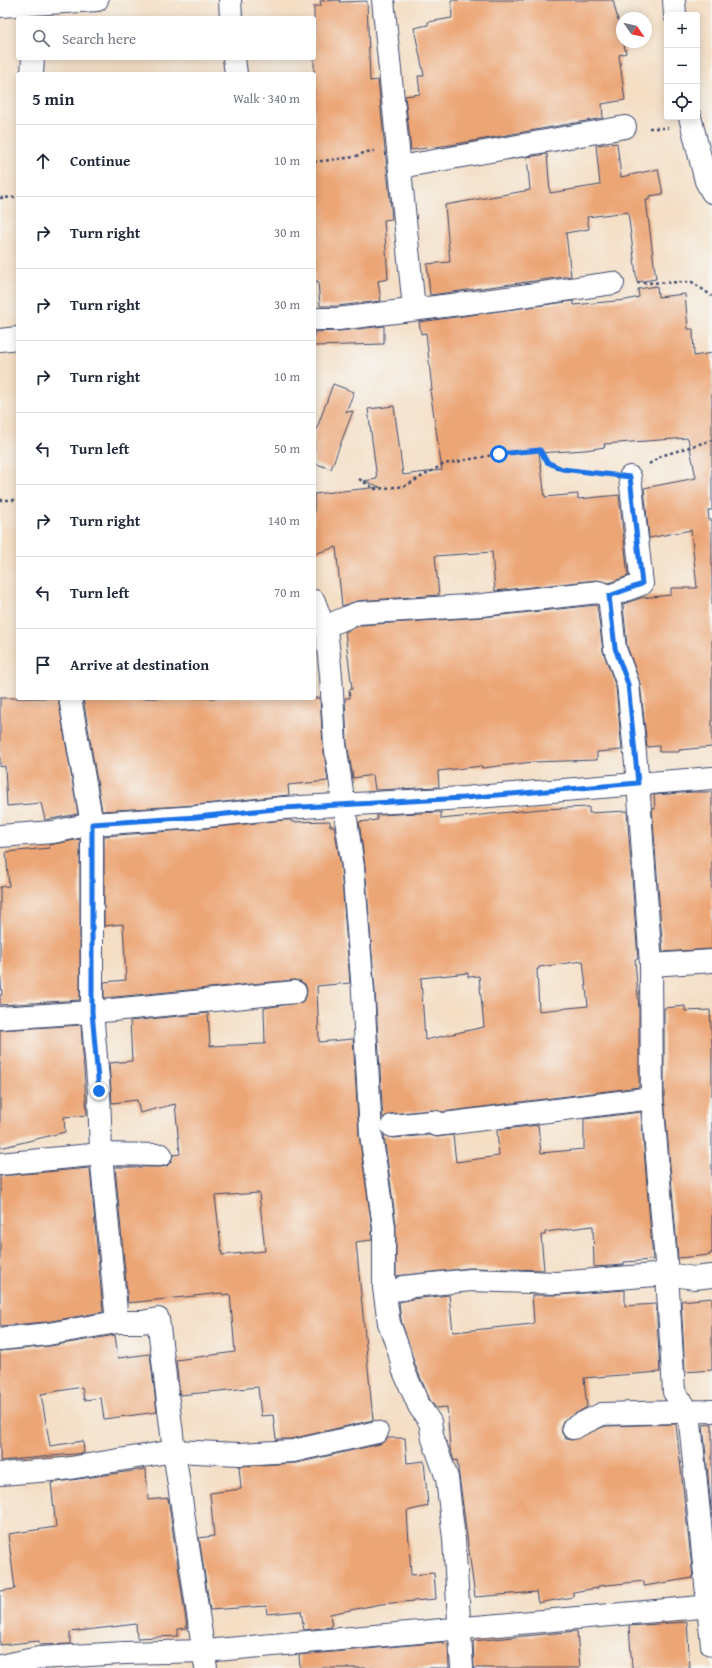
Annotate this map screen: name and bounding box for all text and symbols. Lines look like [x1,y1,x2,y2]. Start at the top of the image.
north arrow [616,12,652,48]
map controls [664,12,700,120]
button: + [664,12,700,48]
search box [16,16,316,60]
icon: search [30,27,52,49]
text: Search here [62,28,136,49]
button: − [664,48,700,84]
button: locate [664,84,700,120]
text: 5 min [32,86,74,111]
text: Walk · 340 m [233,89,300,108]
icon: ahead [32,150,54,172]
text: Continue [70,150,131,171]
text: 10 m [274,151,300,170]
icon: right [32,222,54,244]
text: Turn right [70,222,141,243]
text: 30 m [274,223,300,242]
icon: right [32,294,54,316]
text: Turn right [70,294,141,315]
text: 30 m [274,295,300,314]
icon: right [32,366,54,388]
text: Turn right [70,366,141,387]
text: 10 m [274,367,300,386]
icon: left [32,438,54,460]
text: Turn left [70,438,129,459]
text: 50 m [274,439,300,458]
route start [490,445,508,463]
icon: right [32,510,54,532]
text: Turn right [70,510,141,531]
text: 140 m [268,511,300,530]
icon: left [32,582,54,604]
text: Turn left [70,582,129,603]
text: 70 m [274,583,300,602]
icon: arrive [32,654,54,676]
text: Arrive at destination [70,654,209,675]
route end [90,1082,108,1100]

